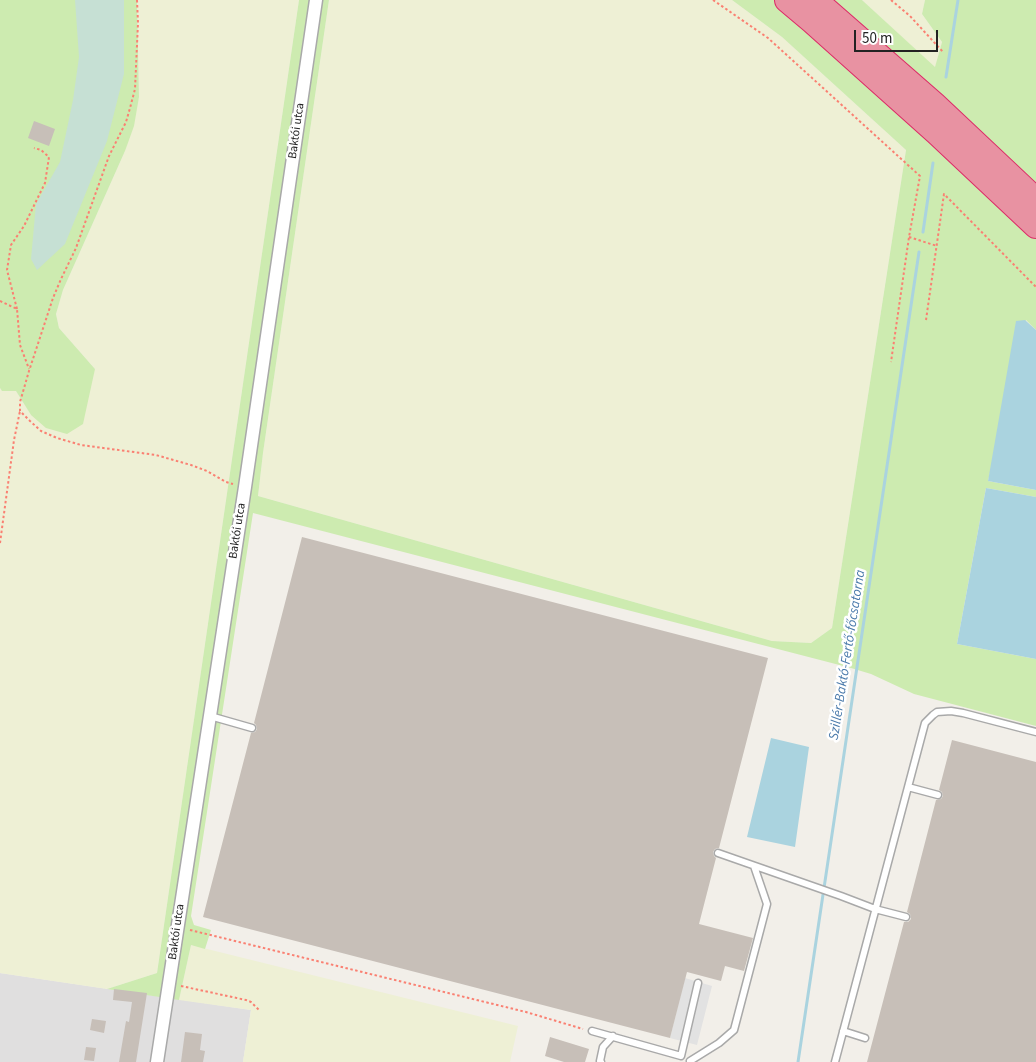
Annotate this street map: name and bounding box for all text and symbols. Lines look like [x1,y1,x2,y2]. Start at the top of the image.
scale bar [856,20,940,52]
text: 50 m [862,28,892,49]
street label: Baktói utca [286,102,308,160]
street label: Baktói utca [226,502,250,560]
water label: Szillér-Baktó-Fertő-főcsatorna [826,569,870,741]
street label: Baktói utca [166,903,188,961]

